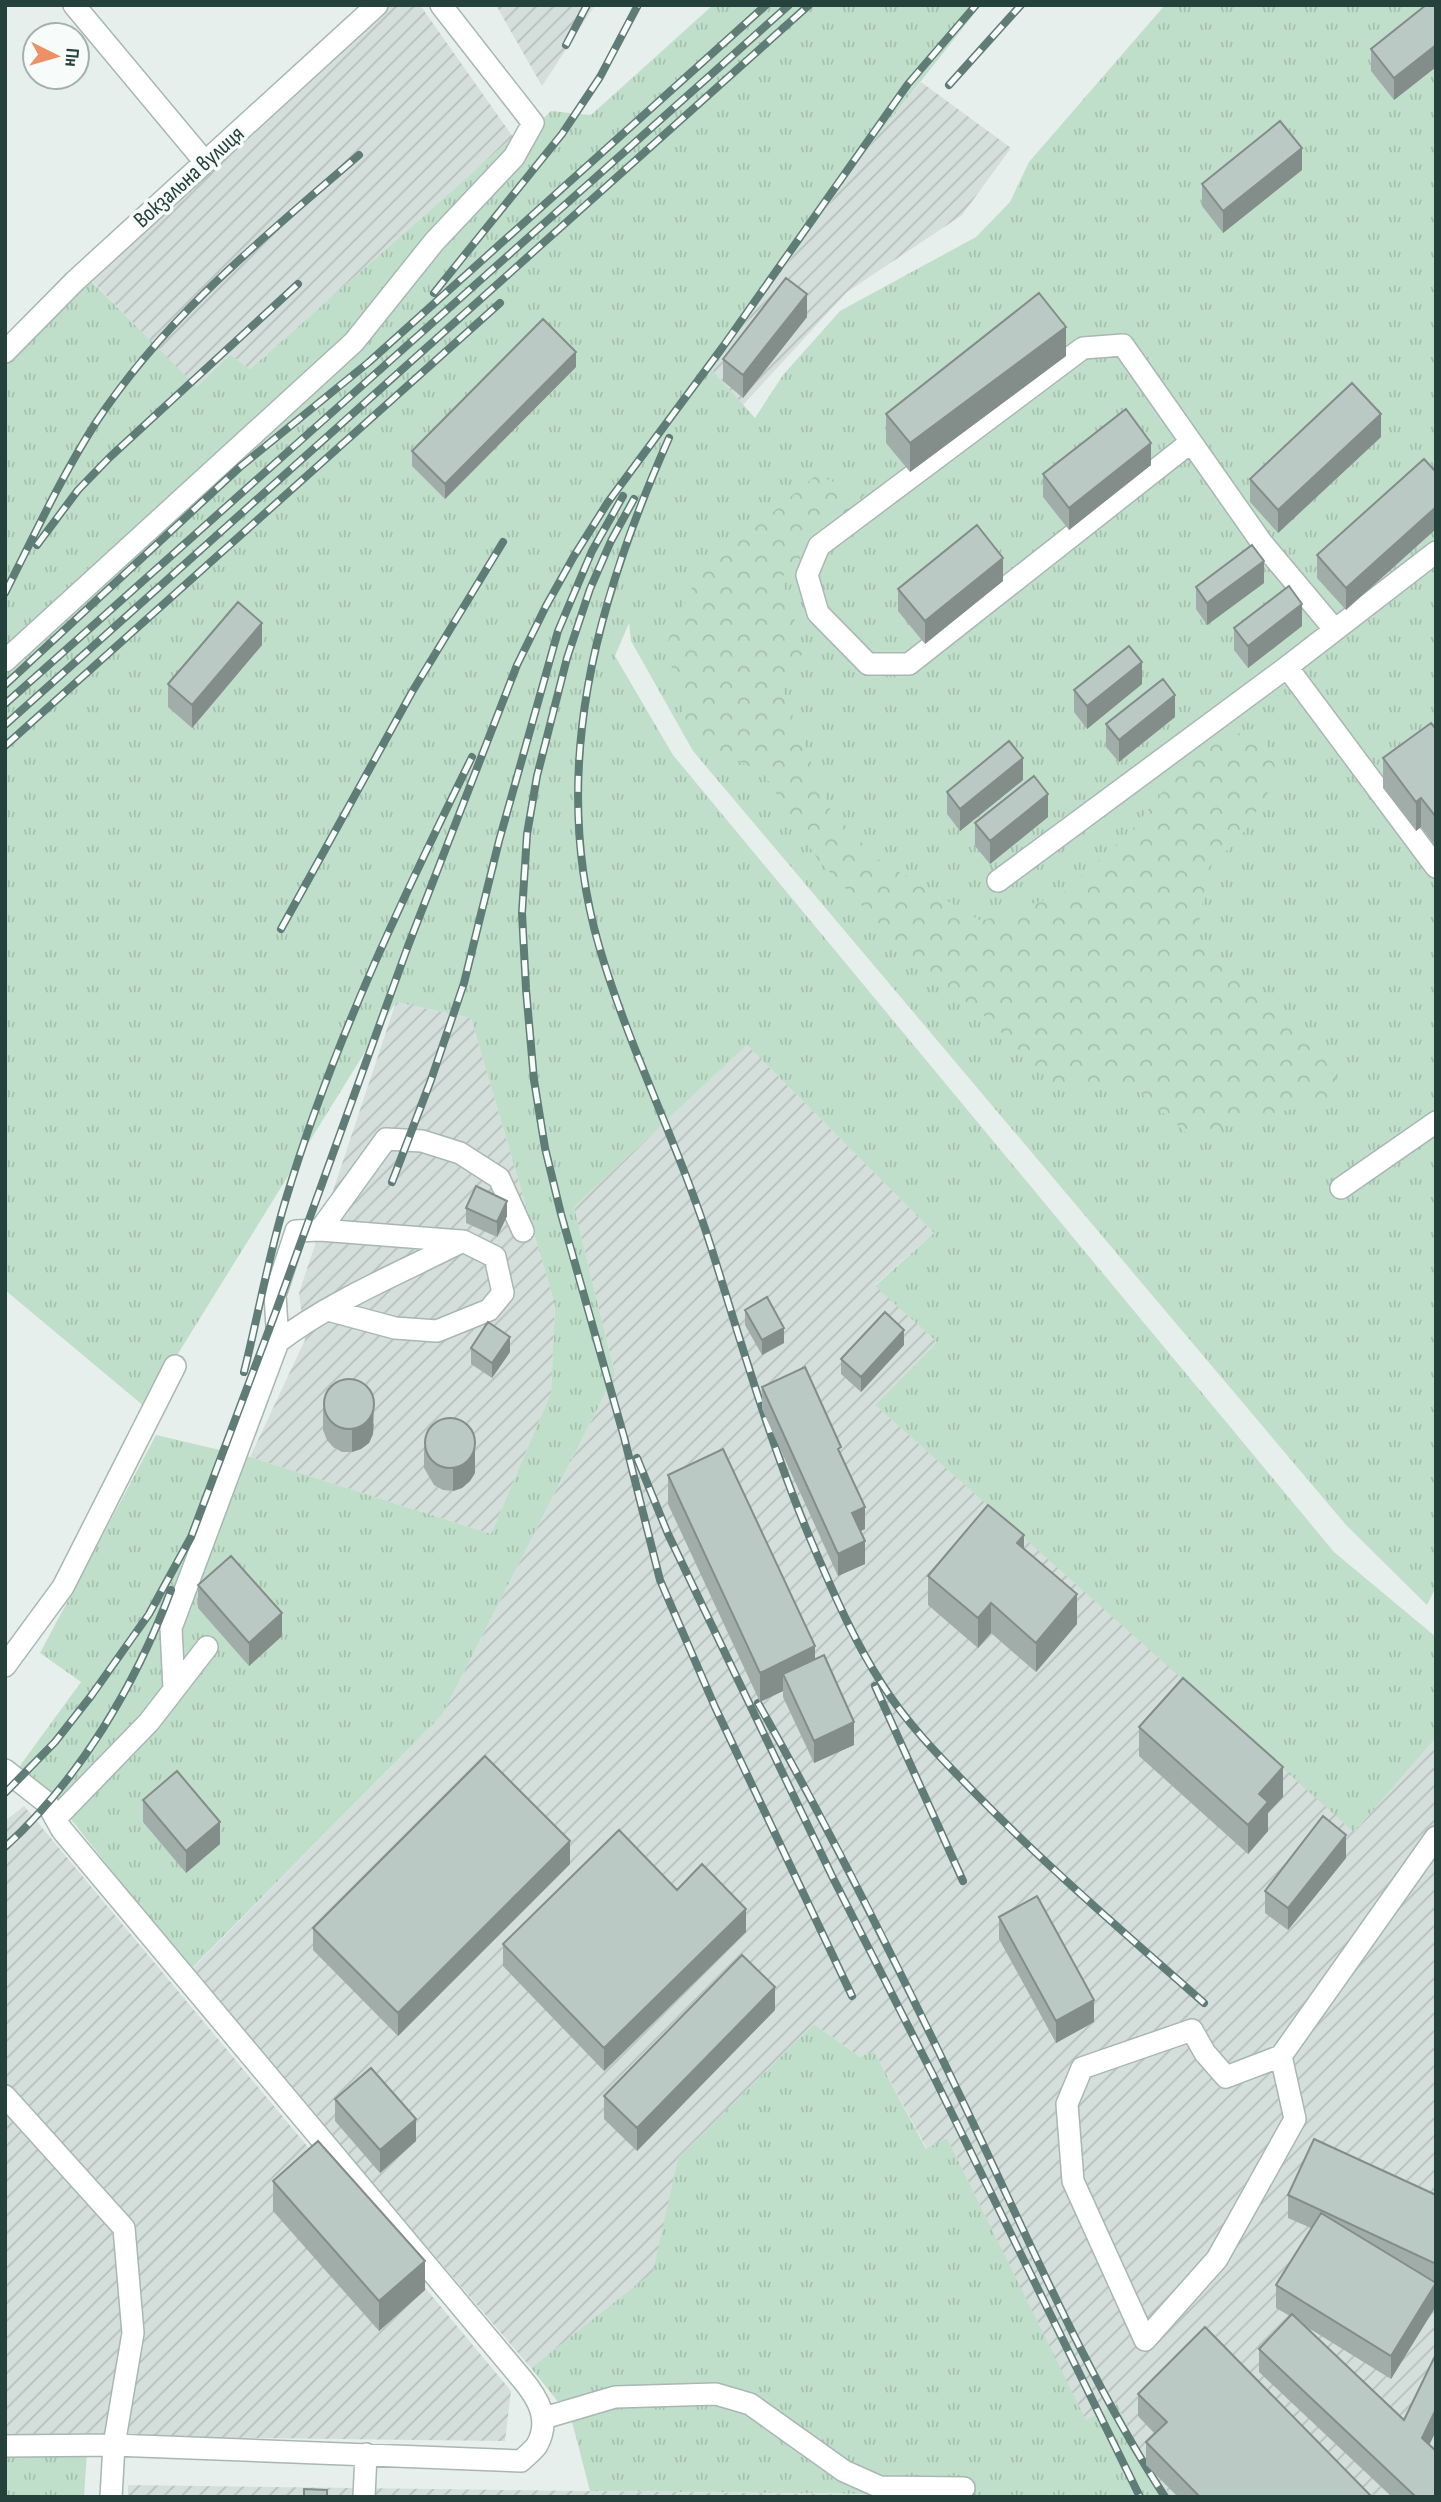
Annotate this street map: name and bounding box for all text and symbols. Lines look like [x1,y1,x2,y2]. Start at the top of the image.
north arrow [21,21,91,91]
text: Пн [59,47,84,68]
street label: Вокзальна вулиця [128,120,250,234]

